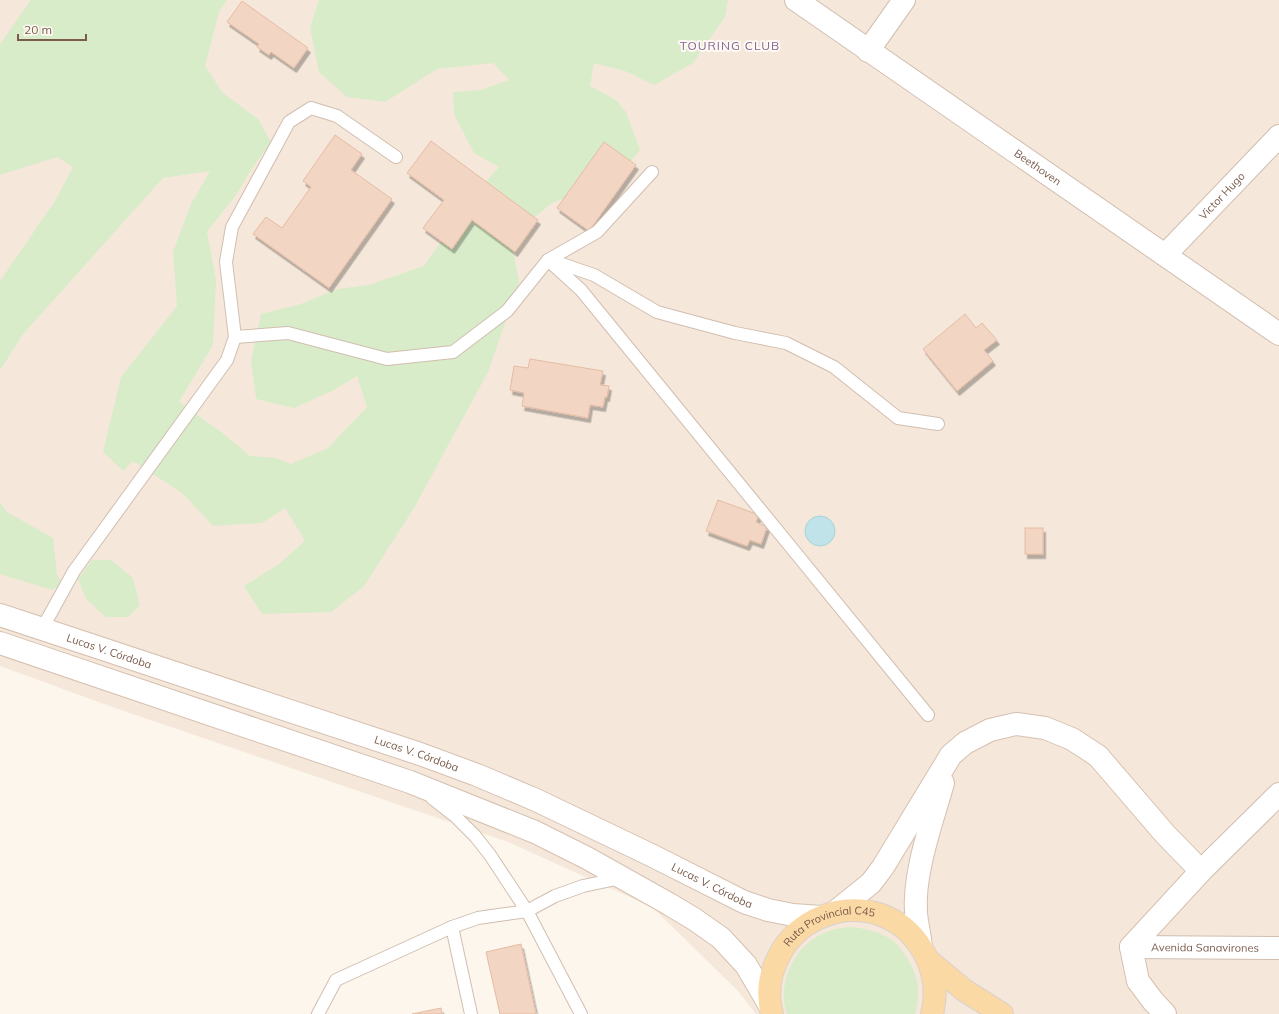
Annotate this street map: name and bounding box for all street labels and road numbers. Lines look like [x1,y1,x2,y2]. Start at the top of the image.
street label: Beethoven [1012,146,1064,188]
street label: Victor Hugo [1196,169,1248,222]
street label: Lucas V. Córdoba [65,631,153,672]
street label: Lucas V. Córdoba [373,732,461,775]
street label: Lucas V. Córdoba [669,860,754,911]
street label: Ruta Provincial C45 [780,903,877,949]
street label: Avenida Sanavirones [1151,940,1259,955]

